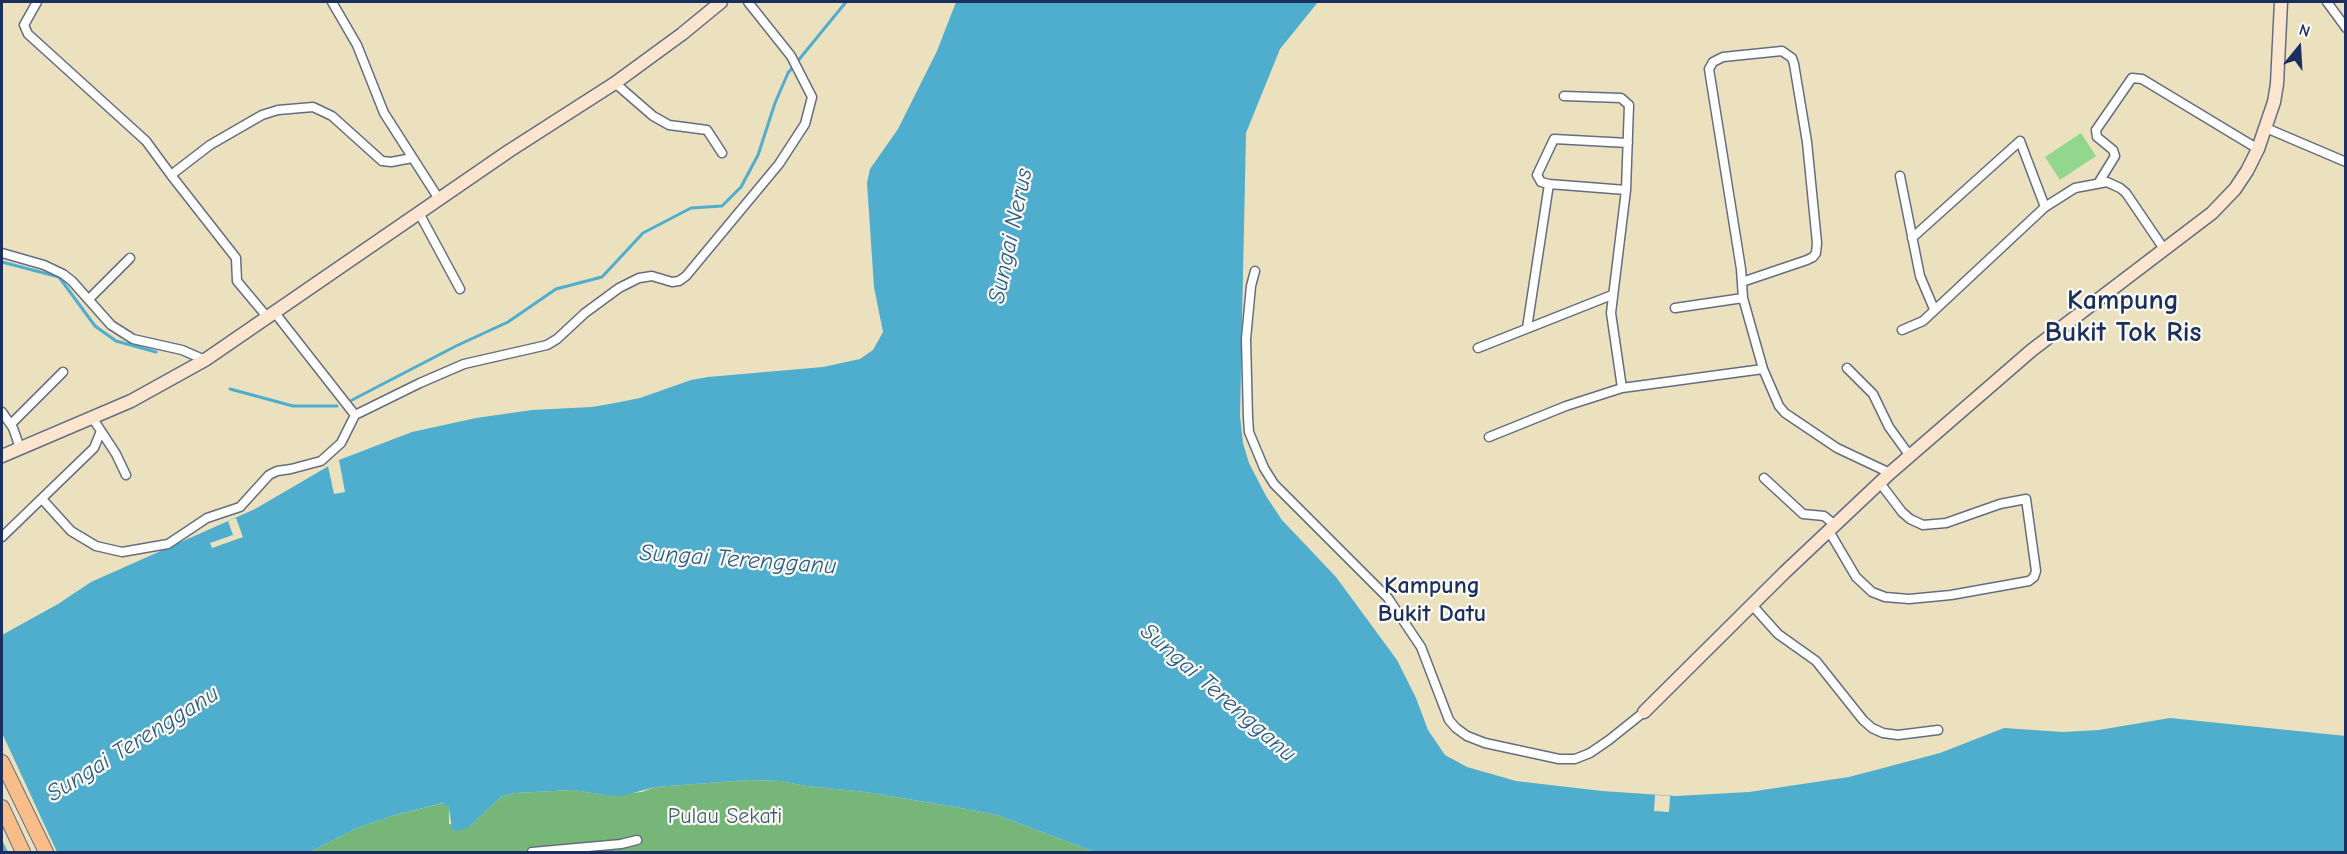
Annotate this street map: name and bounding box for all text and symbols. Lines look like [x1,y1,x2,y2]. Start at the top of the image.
north arrow [2269,18,2329,78]
text: N [2297,21,2312,41]
water label: Sungai Nerus [983,166,1039,306]
district label: Kampung Bukit Tok Ris [2045,284,2201,350]
water label: Sungai Terengganu [639,539,837,581]
district label: Kampung Bukit Datu [1378,572,1486,628]
water label: Sungai Terengganu [1134,617,1302,769]
water label: Sungai Terengganu [42,679,224,809]
park label: Pulau Sekati [668,804,782,830]

